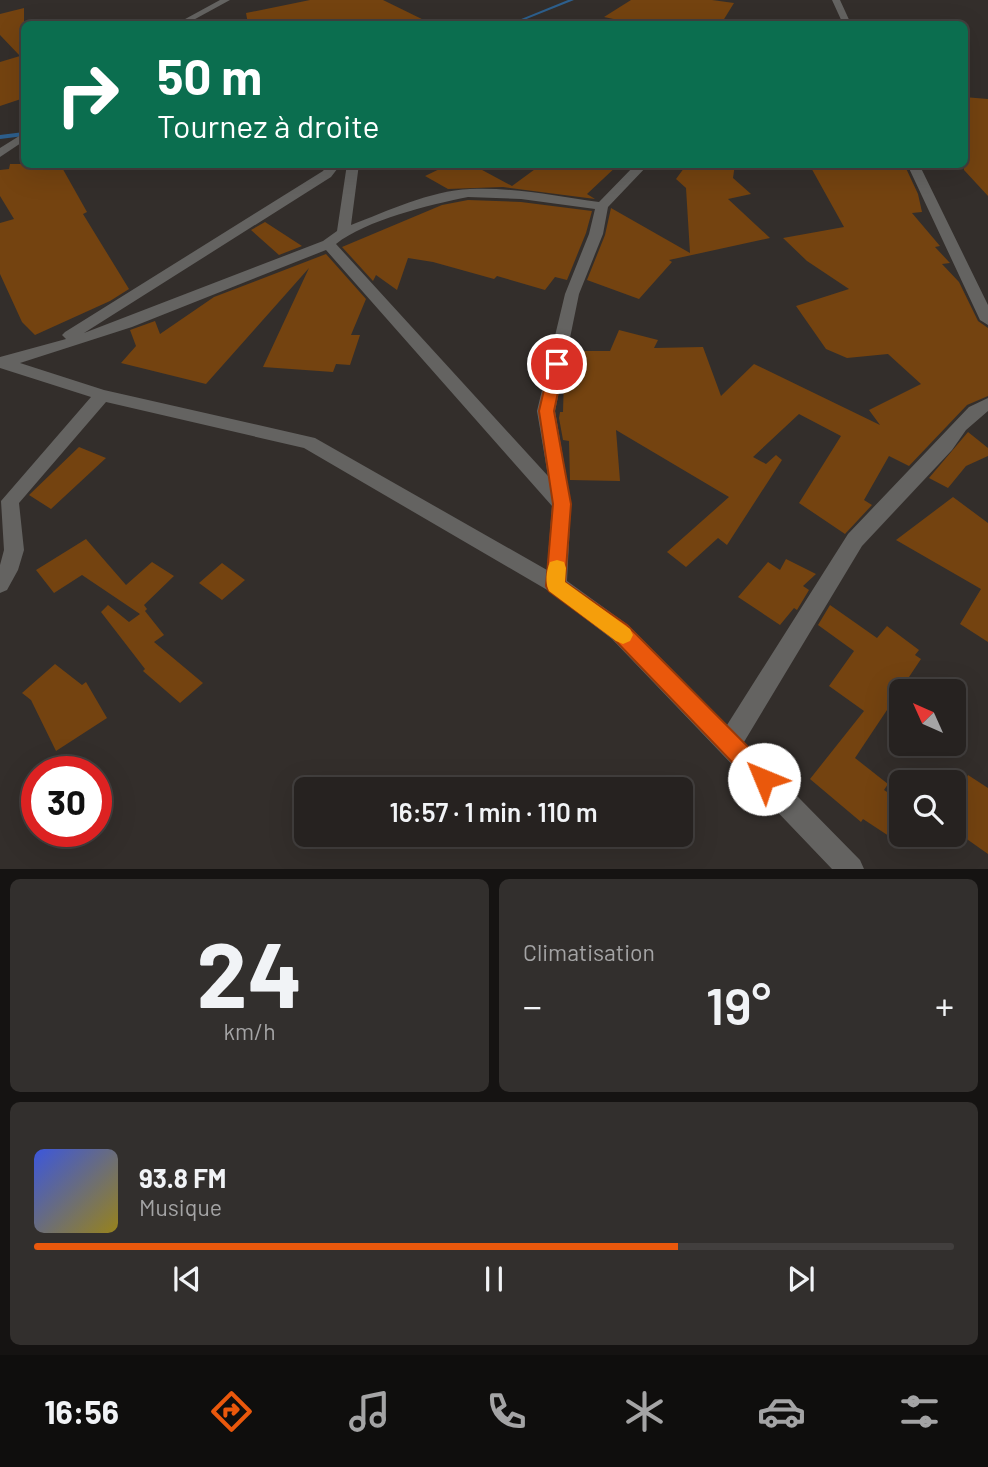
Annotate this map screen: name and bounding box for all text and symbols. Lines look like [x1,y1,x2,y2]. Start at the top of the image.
text: 50 m [157,46,262,105]
icon: right [42,49,133,140]
text: Tournez à droite [157,106,379,144]
pin [527,334,587,394]
icon: arrive [538,345,576,383]
north arrow [889,679,966,756]
map controls [889,679,966,847]
position arrow [727,742,801,816]
speed limit sign: 30 [21,756,112,847]
button: search [889,770,966,847]
text: 16:57 · 1 min · 110 m [390,796,597,827]
text: 24 [196,917,303,1026]
text: Climatisation [523,938,655,966]
text: 19° [706,973,771,1035]
text: − [523,982,542,1028]
text: + [935,982,954,1028]
text: km/h [223,1017,276,1045]
text: 93.8 FM [139,1162,226,1193]
text: Musique [139,1193,222,1221]
icon: previous [168,1260,206,1298]
icon: pause [475,1260,513,1298]
icon: next [782,1260,820,1298]
icon: directions [207,1387,256,1436]
icon: music [345,1387,394,1436]
icon: phone [482,1387,531,1436]
icon: climate [620,1387,669,1436]
icon: car [757,1387,806,1436]
icon: filters [895,1387,944,1436]
text: 16:56 [44,1392,119,1430]

